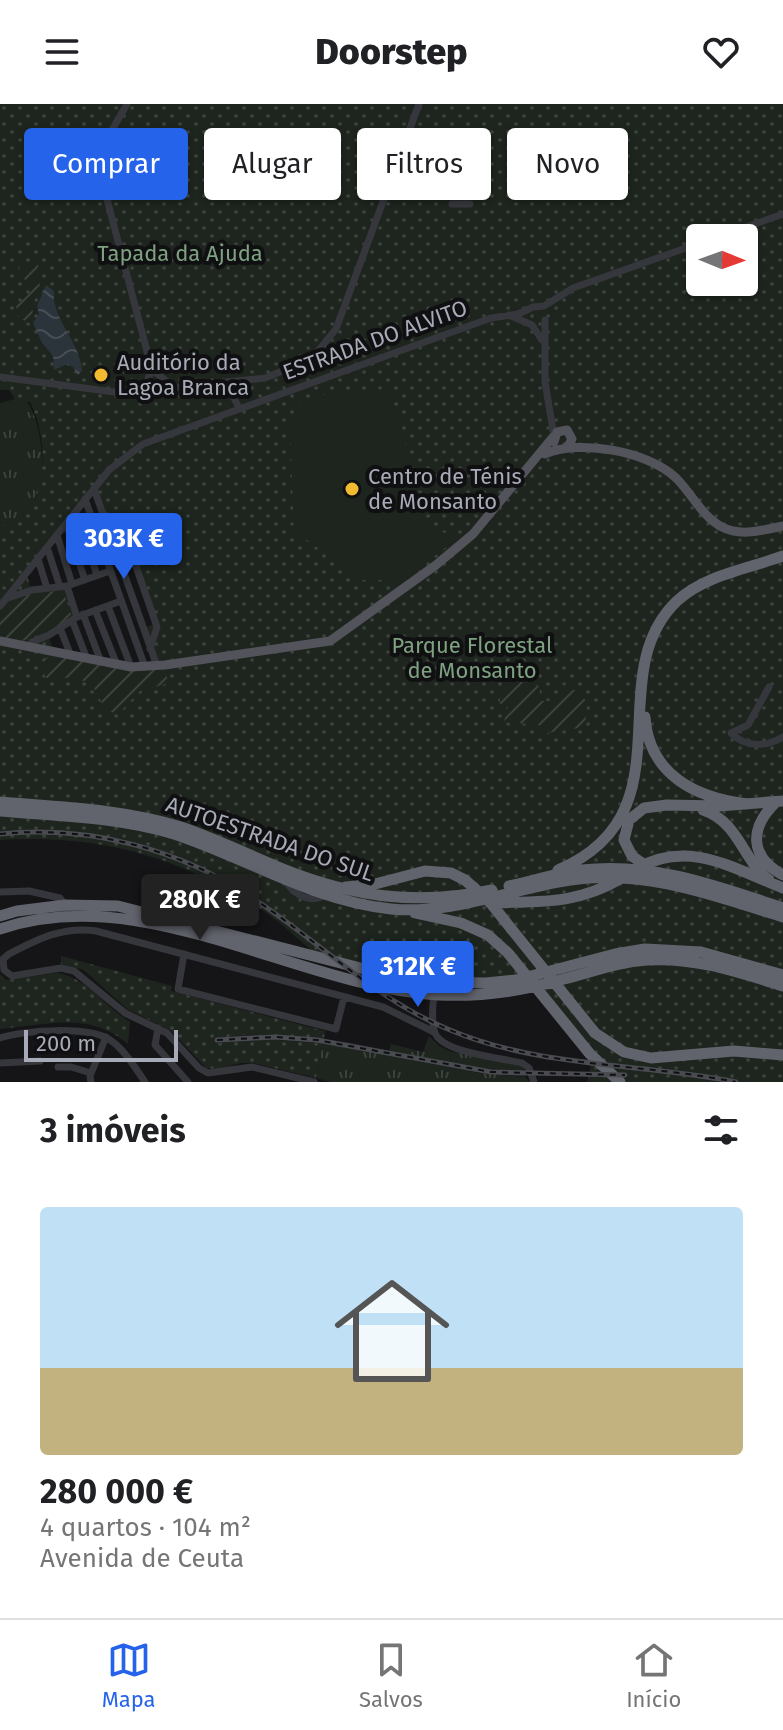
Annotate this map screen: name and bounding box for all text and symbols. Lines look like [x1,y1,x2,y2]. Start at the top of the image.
icon: menu [40,30,84,74]
text: Doorstep [315,30,468,74]
icon: heart [699,30,743,74]
chip: Comprar [24,128,188,200]
chip: Alugar [204,128,341,200]
chip: Filtros [357,128,491,200]
chip: Novo [507,128,628,200]
north arrow [686,224,758,296]
map controls [686,224,758,296]
park label: Tapada da Ajuda [97,240,263,267]
street label: ESTRADA DO ALVITO [279,294,471,386]
place label: Auditório da Lagoa Branca [117,349,249,401]
marker: Auditório da Lagoa Branca [92,366,110,384]
place label: Centro de Ténis de Monsanto [368,463,522,515]
marker: Centro de Ténis de Monsanto [343,480,361,498]
pin: 303K € [59,513,189,581]
text: 303K € [84,523,164,554]
park label: Parque Florestal de Monsanto [392,632,553,684]
street label: AUTOESTRADA DO SUL [162,791,378,887]
pin: 280K € [135,874,265,942]
text: 280K € [159,884,241,915]
pin: 312K € [353,941,483,1009]
text: 312K € [380,951,456,982]
scale bar [24,1026,178,1062]
text: 200 m [36,1030,96,1057]
icon: filters [699,1108,743,1152]
text: 3 imóveis [40,1110,186,1151]
icon: home [320,1259,464,1403]
text: 280 000 € [40,1471,193,1512]
text: 4 quartos · 104 m² [40,1512,251,1543]
text: Avenida de Ceuta [40,1543,244,1574]
tab: Mapa [102,1638,156,1713]
tab: Salvos [359,1638,423,1713]
tab: Início [626,1638,681,1713]

